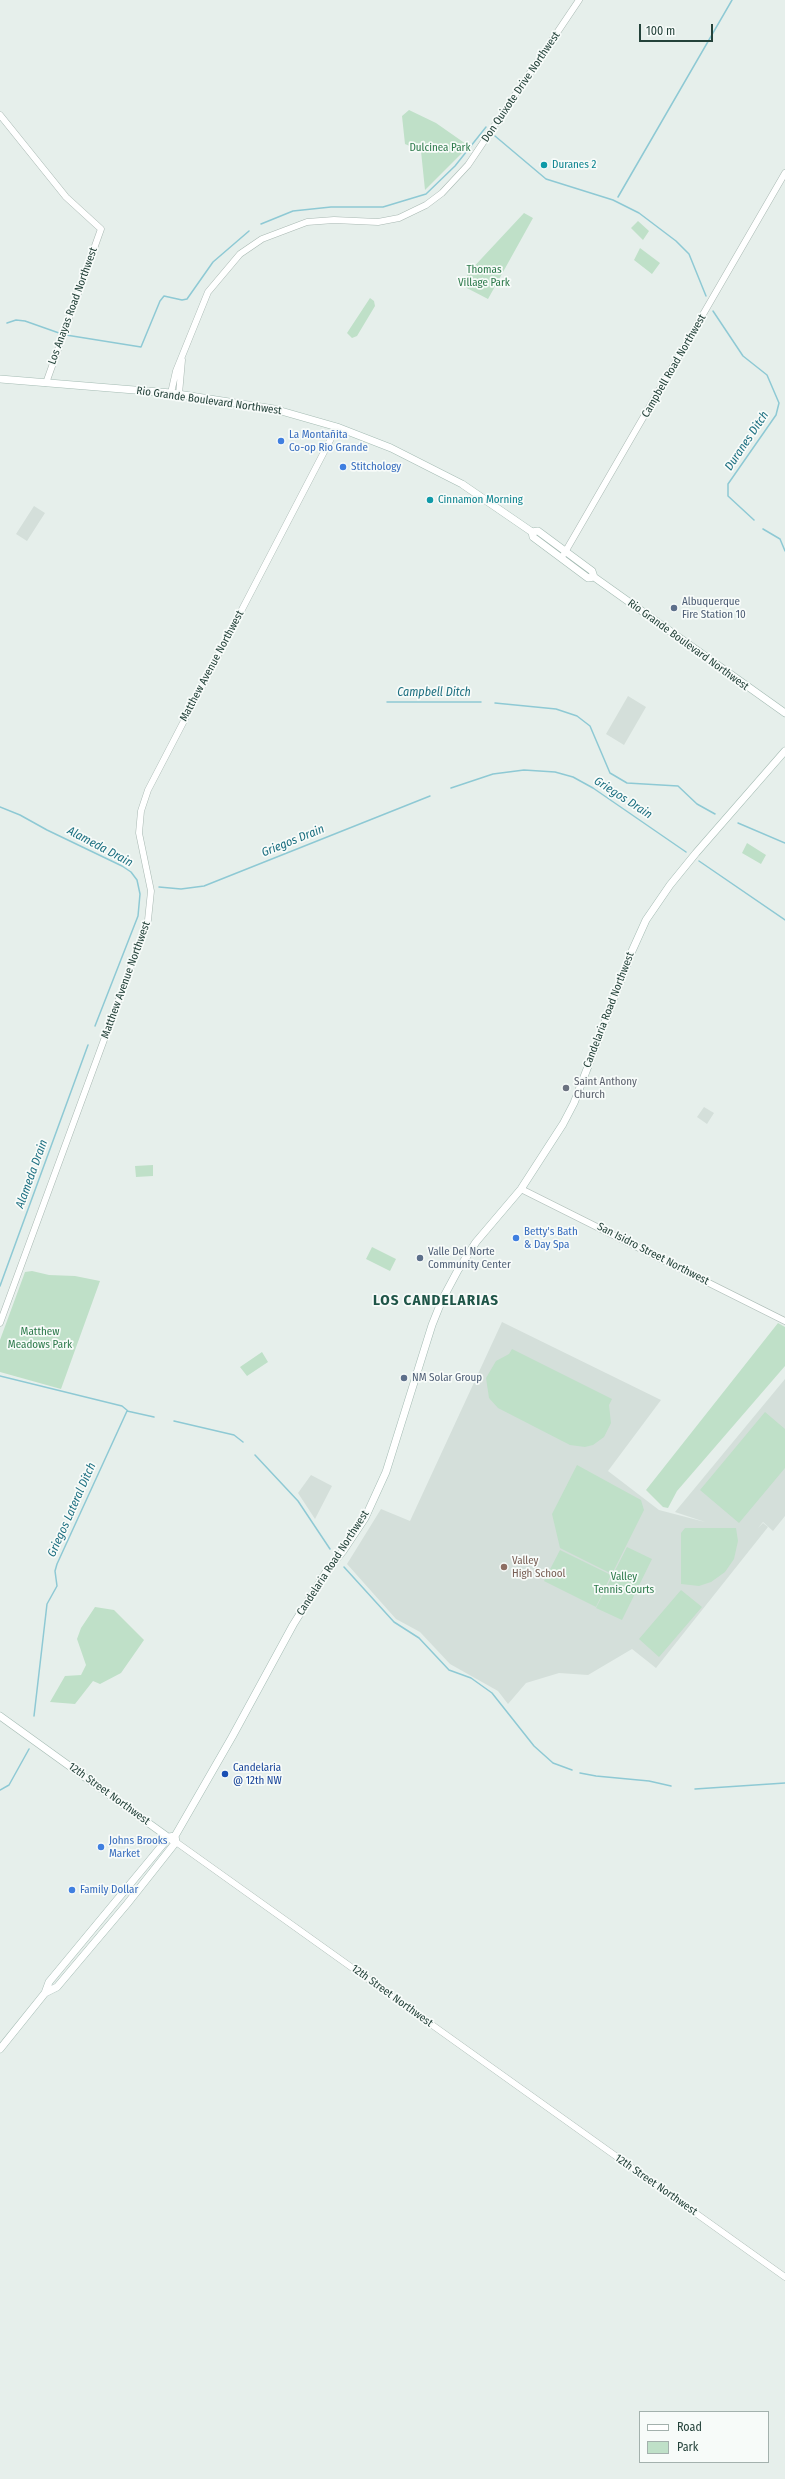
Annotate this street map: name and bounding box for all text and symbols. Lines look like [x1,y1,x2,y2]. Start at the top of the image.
scale bar [641,16,715,42]
text: 100 m [646,24,675,38]
street label: Don Quixote Drive Northwest [479,29,563,145]
park label: Dulcinea Park [409,141,471,155]
place label: Duranes 2 [552,158,596,172]
marker: Duranes 2 [539,160,549,170]
street label: Los Anayas Road Northwest [46,246,100,366]
park label: Thomas Village Park [458,263,510,289]
street label: Campbell Road Northwest [639,312,709,420]
street label: Rio Grande Boulevard Northwest [135,384,283,418]
water label: Duranes Ditch [722,409,772,473]
place label: La Montañita Co-op Rio Grande [289,428,368,454]
marker: La Montañita Co-op Rio Grande [276,436,286,446]
place label: Stitchology [351,460,401,474]
marker: Stitchology [338,462,348,472]
place label: Cinnamon Morning [438,493,523,507]
marker: Cinnamon Morning [425,495,435,505]
place label: Albuquerque Fire Station 10 [682,595,746,621]
street label: Rio Grande Boulevard Northwest [625,597,751,693]
marker: Albuquerque Fire Station 10 [669,603,679,613]
street label: Matthew Avenue Northwest [177,608,247,724]
water label: Campbell Ditch [397,686,471,700]
water label: Griegos Drain [591,774,655,822]
water label: Griegos Drain [260,822,326,860]
water label: Alameda Drain [65,824,135,870]
street label: Matthew Avenue Northwest [99,920,153,1040]
street label: Candelaria Road Northwest [581,950,637,1070]
place label: Saint Anthony Church [574,1075,637,1101]
marker: Saint Anthony Church [561,1083,571,1093]
water label: Alameda Drain [13,1138,51,1210]
street label: San Isidro Street Northwest [595,1220,711,1288]
place label: Betty's Bath & Day Spa [524,1225,578,1251]
marker: Betty's Bath & Day Spa [511,1233,521,1243]
place label: Valle Del Norte Community Center [428,1245,511,1271]
marker: Valle Del Norte Community Center [415,1253,425,1263]
district label: LOS CANDELARIAS [373,1292,499,1310]
park label: Matthew Meadows Park [8,1325,72,1351]
place label: NM Solar Group [412,1371,482,1385]
marker: NM Solar Group [399,1373,409,1383]
water label: Griegos Lateral Ditch [45,1461,99,1559]
street label: Candelaria Road Northwest [294,1508,372,1618]
place label: Valley High School [512,1554,565,1580]
marker: Valley High School [499,1562,509,1572]
park label: Valley Tennis Courts [594,1570,654,1596]
street label: 12th Street Northwest [66,1760,152,1828]
place label: Candelaria @ 12th NW [233,1761,282,1787]
marker: Candelaria @ 12th NW [220,1769,230,1779]
place label: Johns Brooks Market [109,1834,168,1860]
marker: Johns Brooks Market [96,1842,106,1852]
place label: Family Dollar [80,1883,138,1897]
marker: Family Dollar [67,1885,77,1895]
street label: 12th Street Northwest [349,1962,435,2030]
street label: 12th Street Northwest [612,2152,700,2218]
legend [639,2411,769,2463]
text: Road [677,2420,702,2434]
text: Park [677,2440,698,2454]

